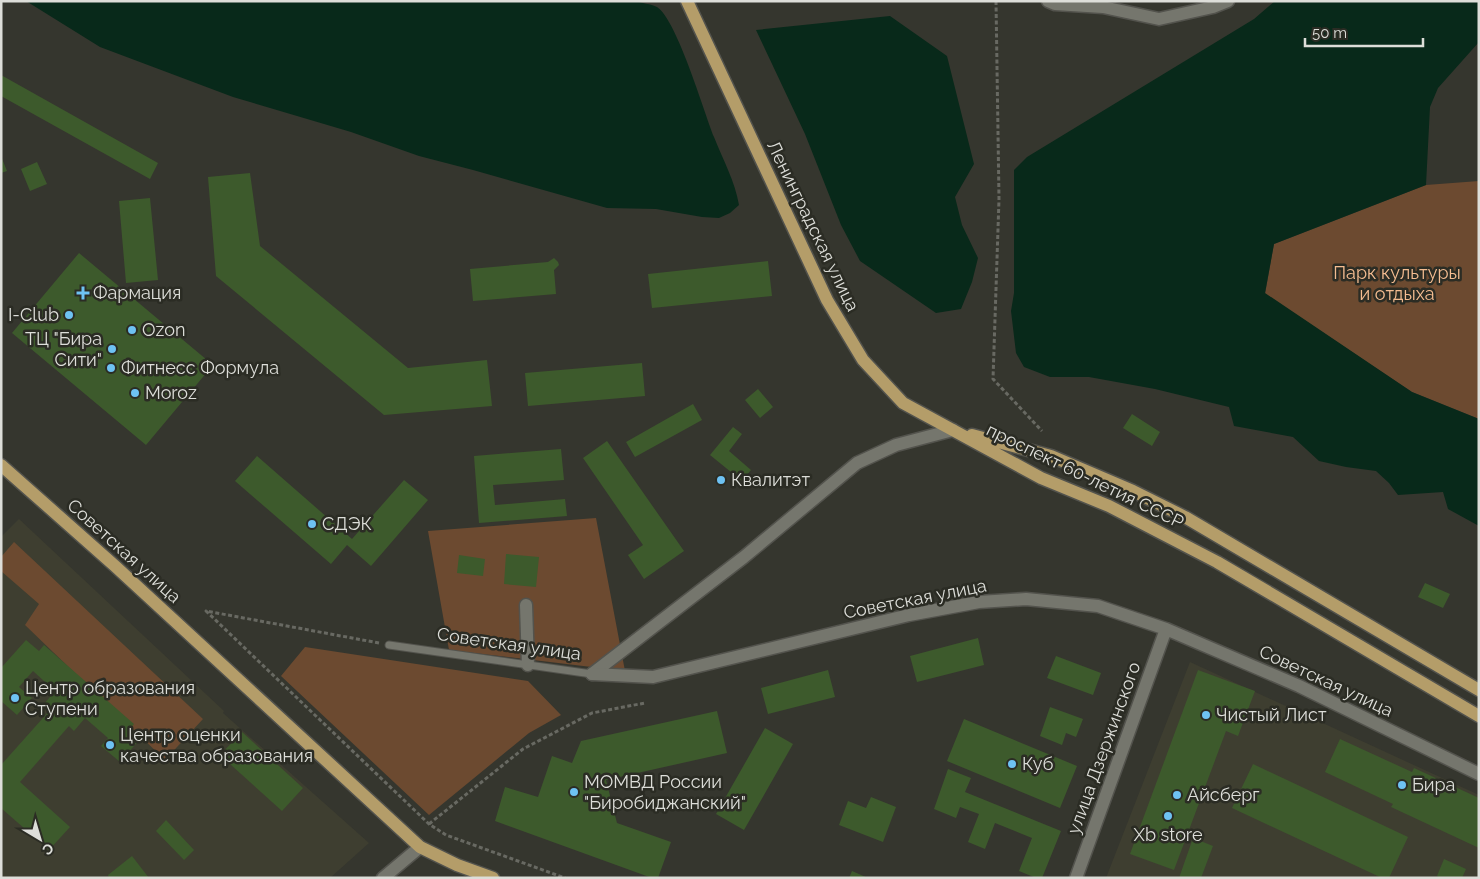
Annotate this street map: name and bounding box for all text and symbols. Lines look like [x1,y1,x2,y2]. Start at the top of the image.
scale bar [1305,15,1422,47]
text: 50 m [1312,24,1347,42]
street label: Ленинградская улица [763,137,864,315]
park label: Парк культуры и отдыха [1333,262,1461,304]
place label: Фармация [93,282,181,303]
marker: Фармация [77,287,89,299]
place label: I-Club [8,304,59,325]
marker: I-Club [63,309,75,321]
place label: Ozon [142,319,185,340]
marker: Ozon [126,324,138,336]
place label: ТЦ "Бира Сити" [25,328,102,370]
marker: ТЦ "Бира Сити" [106,343,118,355]
place label: Фитнесс Формула [121,357,279,378]
marker: Фитнесс Формула [105,362,117,374]
place label: Moroz [145,382,197,403]
marker: Moroz [129,387,141,399]
street label: проспект 60-летия СССР [983,419,1187,532]
place label: Квалитэт [731,469,810,490]
marker: Квалитэт [715,474,727,486]
street label: Советская улица [63,494,185,607]
place label: СДЭК [322,513,372,534]
marker: СДЭК [306,518,318,530]
street label: Советская улица [842,574,988,623]
street label: Советская улица [436,623,582,664]
street label: Советская улица [1256,640,1396,721]
street label: улица Дзержинского [1063,659,1145,837]
place label: Центр образования Ступени [25,677,195,719]
marker: Центр образования Ступени [9,692,21,704]
place label: Чистый Лист [1216,704,1327,725]
marker: Чистый Лист [1200,709,1212,721]
place label: Центр оценки качества образования [120,724,313,766]
marker: Центр оценки качества образования [104,739,116,751]
place label: Куб [1022,753,1054,774]
marker: Куб [1006,758,1018,770]
place label: МОМВД России "Биробиджанский" [584,771,746,813]
place label: Бира [1412,774,1455,795]
marker: Бира [1396,779,1408,791]
place label: Айсберг [1187,784,1260,805]
marker: МОМВД России "Биробиджанский" [568,786,580,798]
marker: Айсберг [1171,789,1183,801]
marker: Xb store [1162,810,1174,822]
north arrow [15,814,65,864]
place label: Xb store [1134,824,1203,845]
text: С [39,840,57,859]

